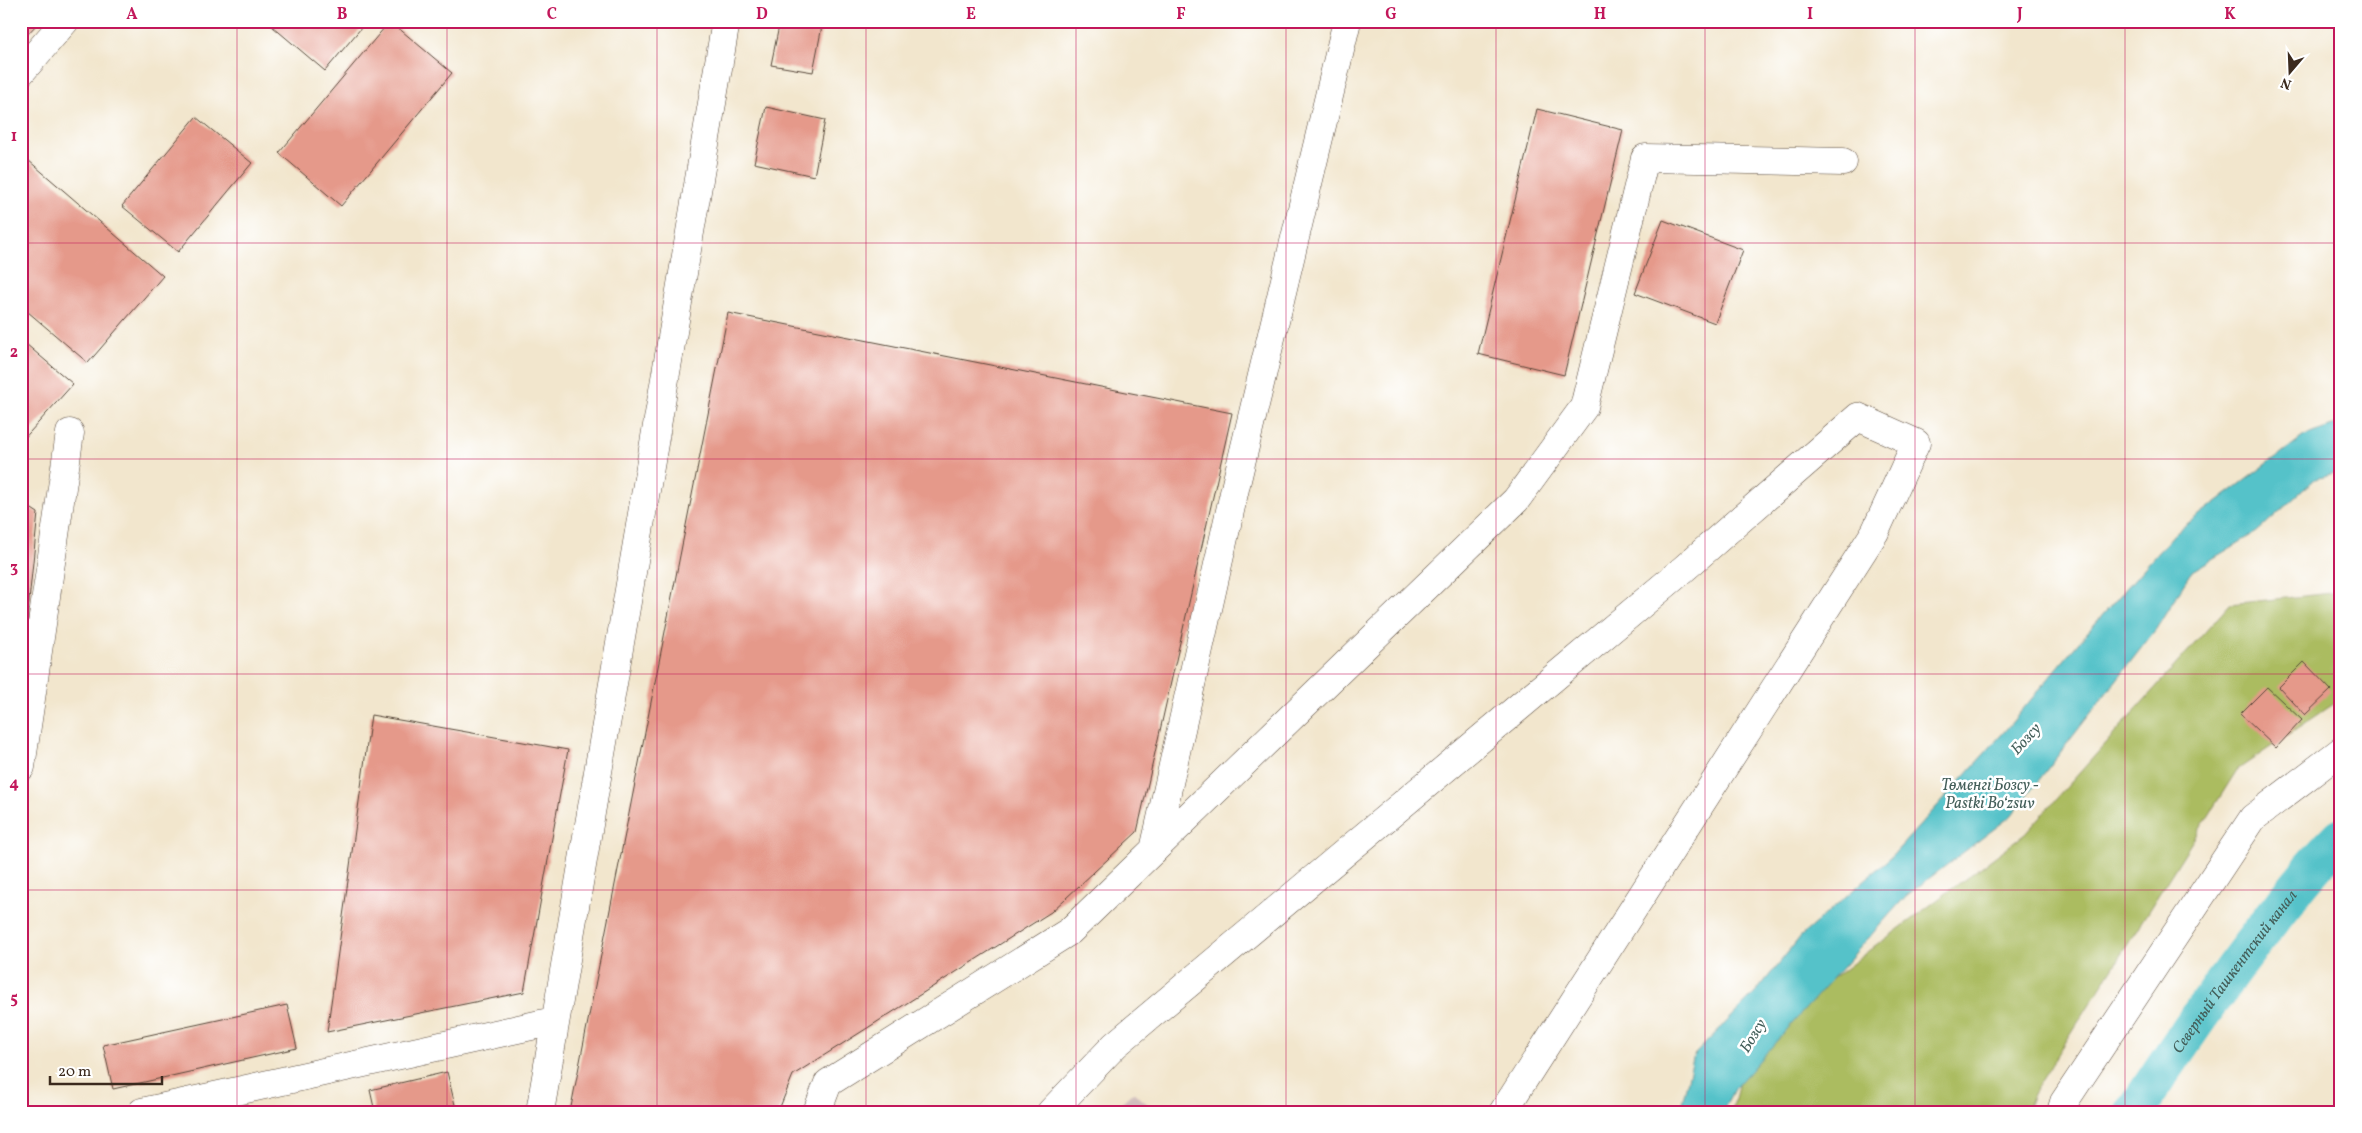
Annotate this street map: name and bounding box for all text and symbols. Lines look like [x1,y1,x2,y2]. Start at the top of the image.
text: A [126,4,138,26]
text: B [337,4,348,26]
text: C [547,4,557,26]
text: D [756,4,768,26]
text: E [966,4,976,26]
text: F [1176,4,1186,26]
text: G [1385,4,1397,26]
text: H [1594,4,1606,26]
text: I [1807,4,1813,26]
text: J [2016,4,2023,26]
text: K [2224,4,2236,26]
north arrow [2264,48,2314,98]
text: N [2278,72,2294,94]
text: 1 [11,126,17,148]
text: 2 [10,342,18,364]
text: 3 [10,557,18,579]
water label: Бозсу [2006,719,2047,760]
text: 4 [9,773,19,795]
water label: Төменгі Бозсу - Pastki Boʻzsuv [1941,775,2039,815]
water label: Северный Ташкентский канал [2168,886,2303,1059]
text: 5 [10,988,18,1010]
water label: Бозсу [1735,1015,1772,1057]
scale bar [50,1053,162,1085]
text: 20 m [58,1062,91,1083]

